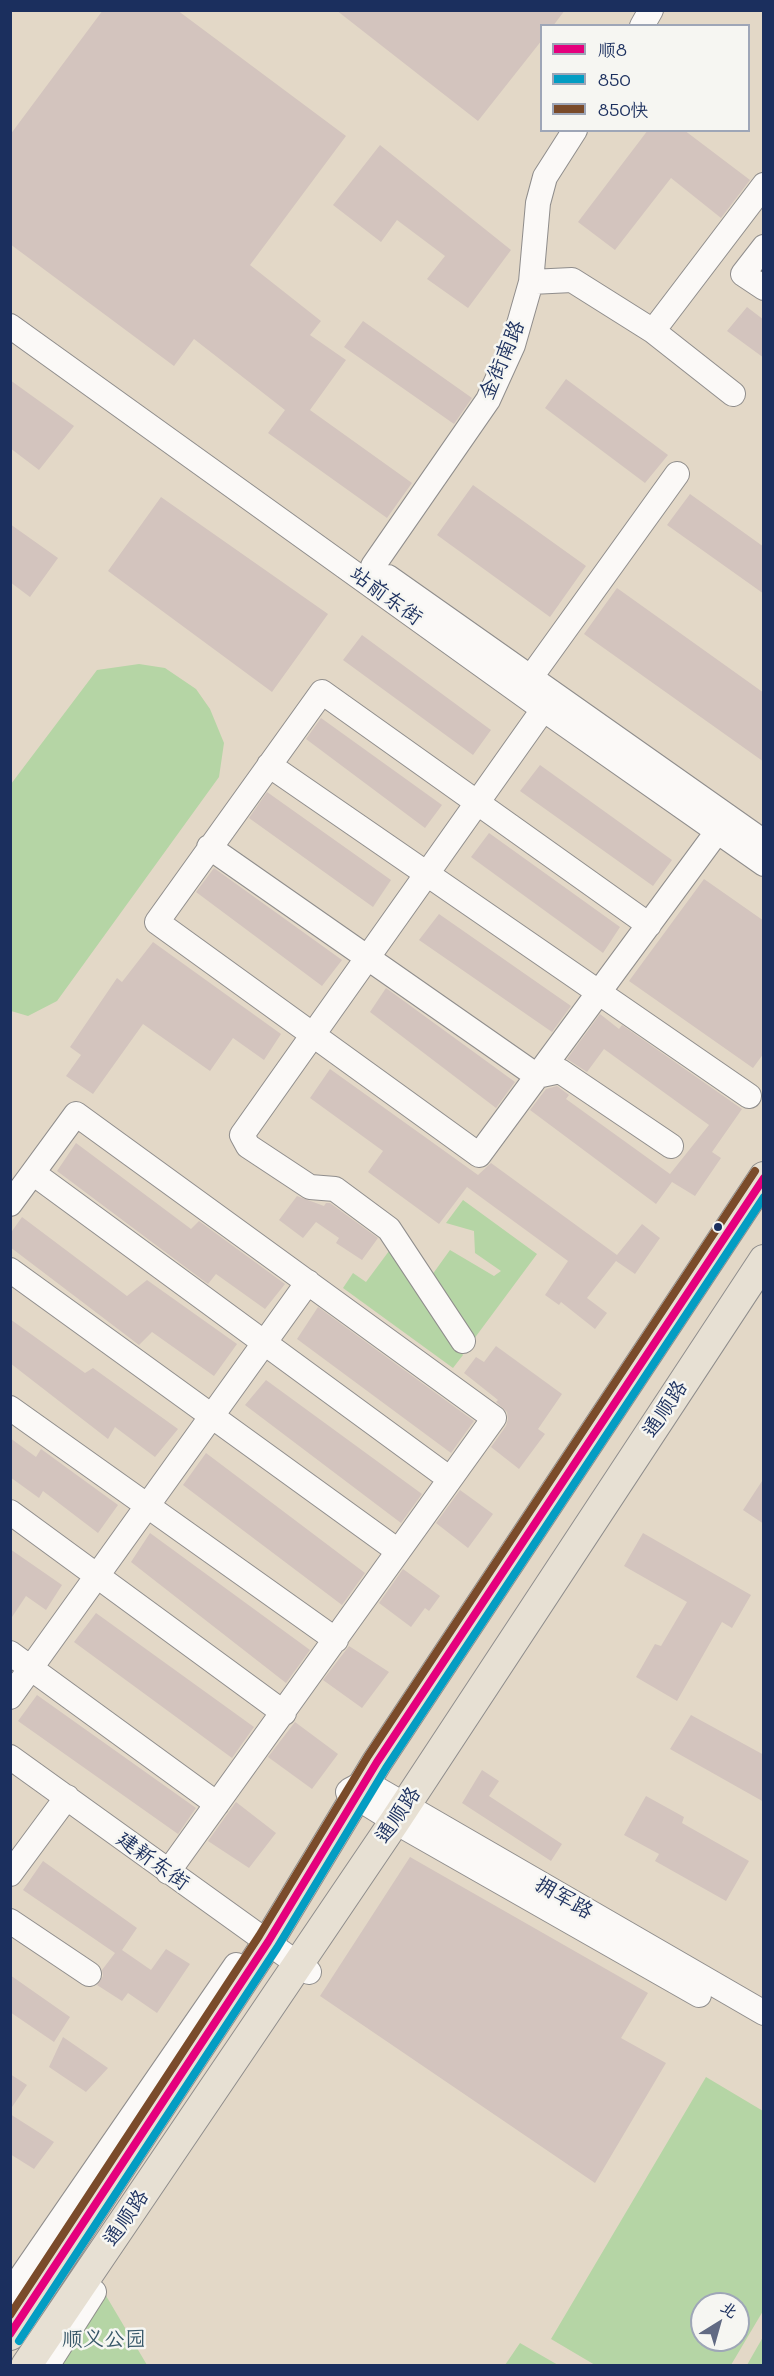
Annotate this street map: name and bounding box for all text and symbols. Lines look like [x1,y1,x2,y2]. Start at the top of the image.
legend [540,24,750,132]
text: 顺8 [598,37,627,61]
text: 850 [598,67,631,91]
text: 850快 [598,97,649,121]
street label: 金街南路 [474,316,530,404]
street label: 站前东街 [345,561,427,631]
unlabelled marker [712,1221,724,1233]
street label: 通顺路 [637,1376,693,1442]
street label: 通顺路 [370,1782,426,1848]
street label: 建新东街 [112,1826,194,1896]
street label: 拥军路 [530,1871,598,1925]
street label: 通顺路 [98,2185,154,2251]
north arrow [690,2292,750,2352]
text: 北 [717,2296,743,2322]
park label: 顺义公园 [62,2327,146,2353]

